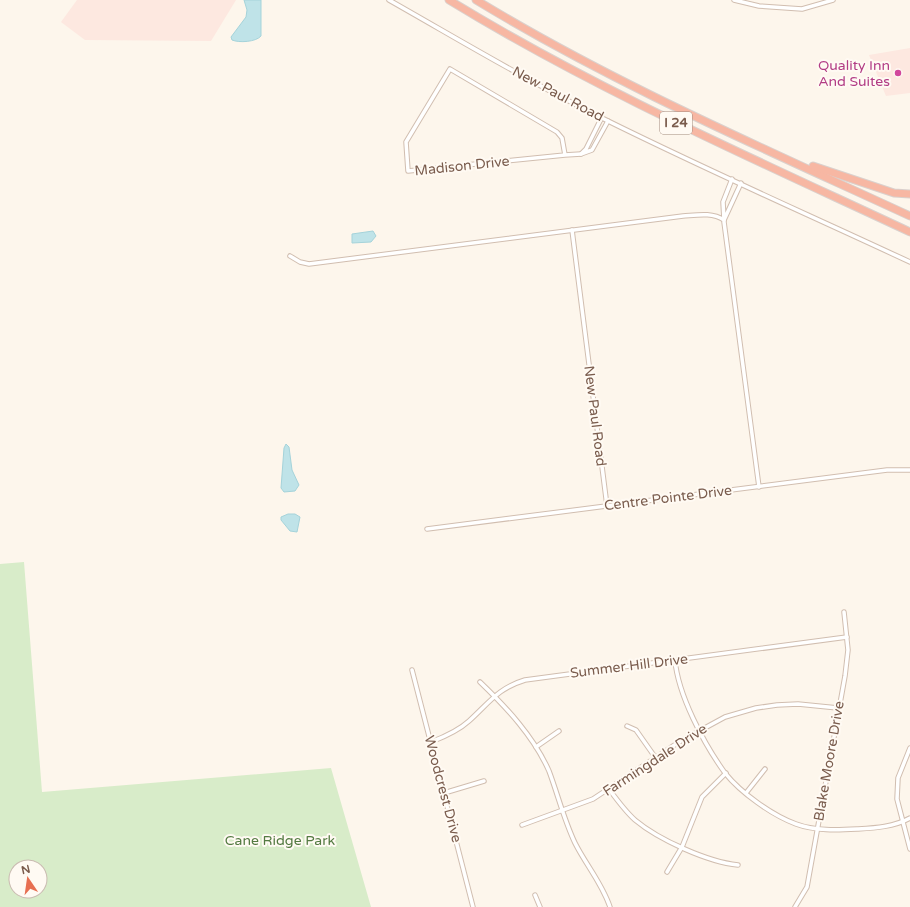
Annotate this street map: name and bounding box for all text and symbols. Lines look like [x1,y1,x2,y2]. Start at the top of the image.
place label: Quality Inn And Suites [818,57,890,90]
street label: New Paul Road [509,63,607,125]
marker: Quality Inn And Suites [893,68,903,78]
road number: I 24 [660,112,692,134]
street label: Madison Drive [414,153,510,179]
street label: New Paul Road [580,365,610,467]
street label: Centre Pointe Drive [603,482,733,514]
street label: Summer Hill Drive [569,650,689,682]
street label: Blake Moore Drive [810,700,848,822]
street label: Farmingdale Drive [600,720,710,800]
street label: Woodcrest Drive [421,734,465,844]
park label: Cane Ridge Park [225,832,336,849]
north arrow [8,859,48,899]
text: N [20,862,32,877]

